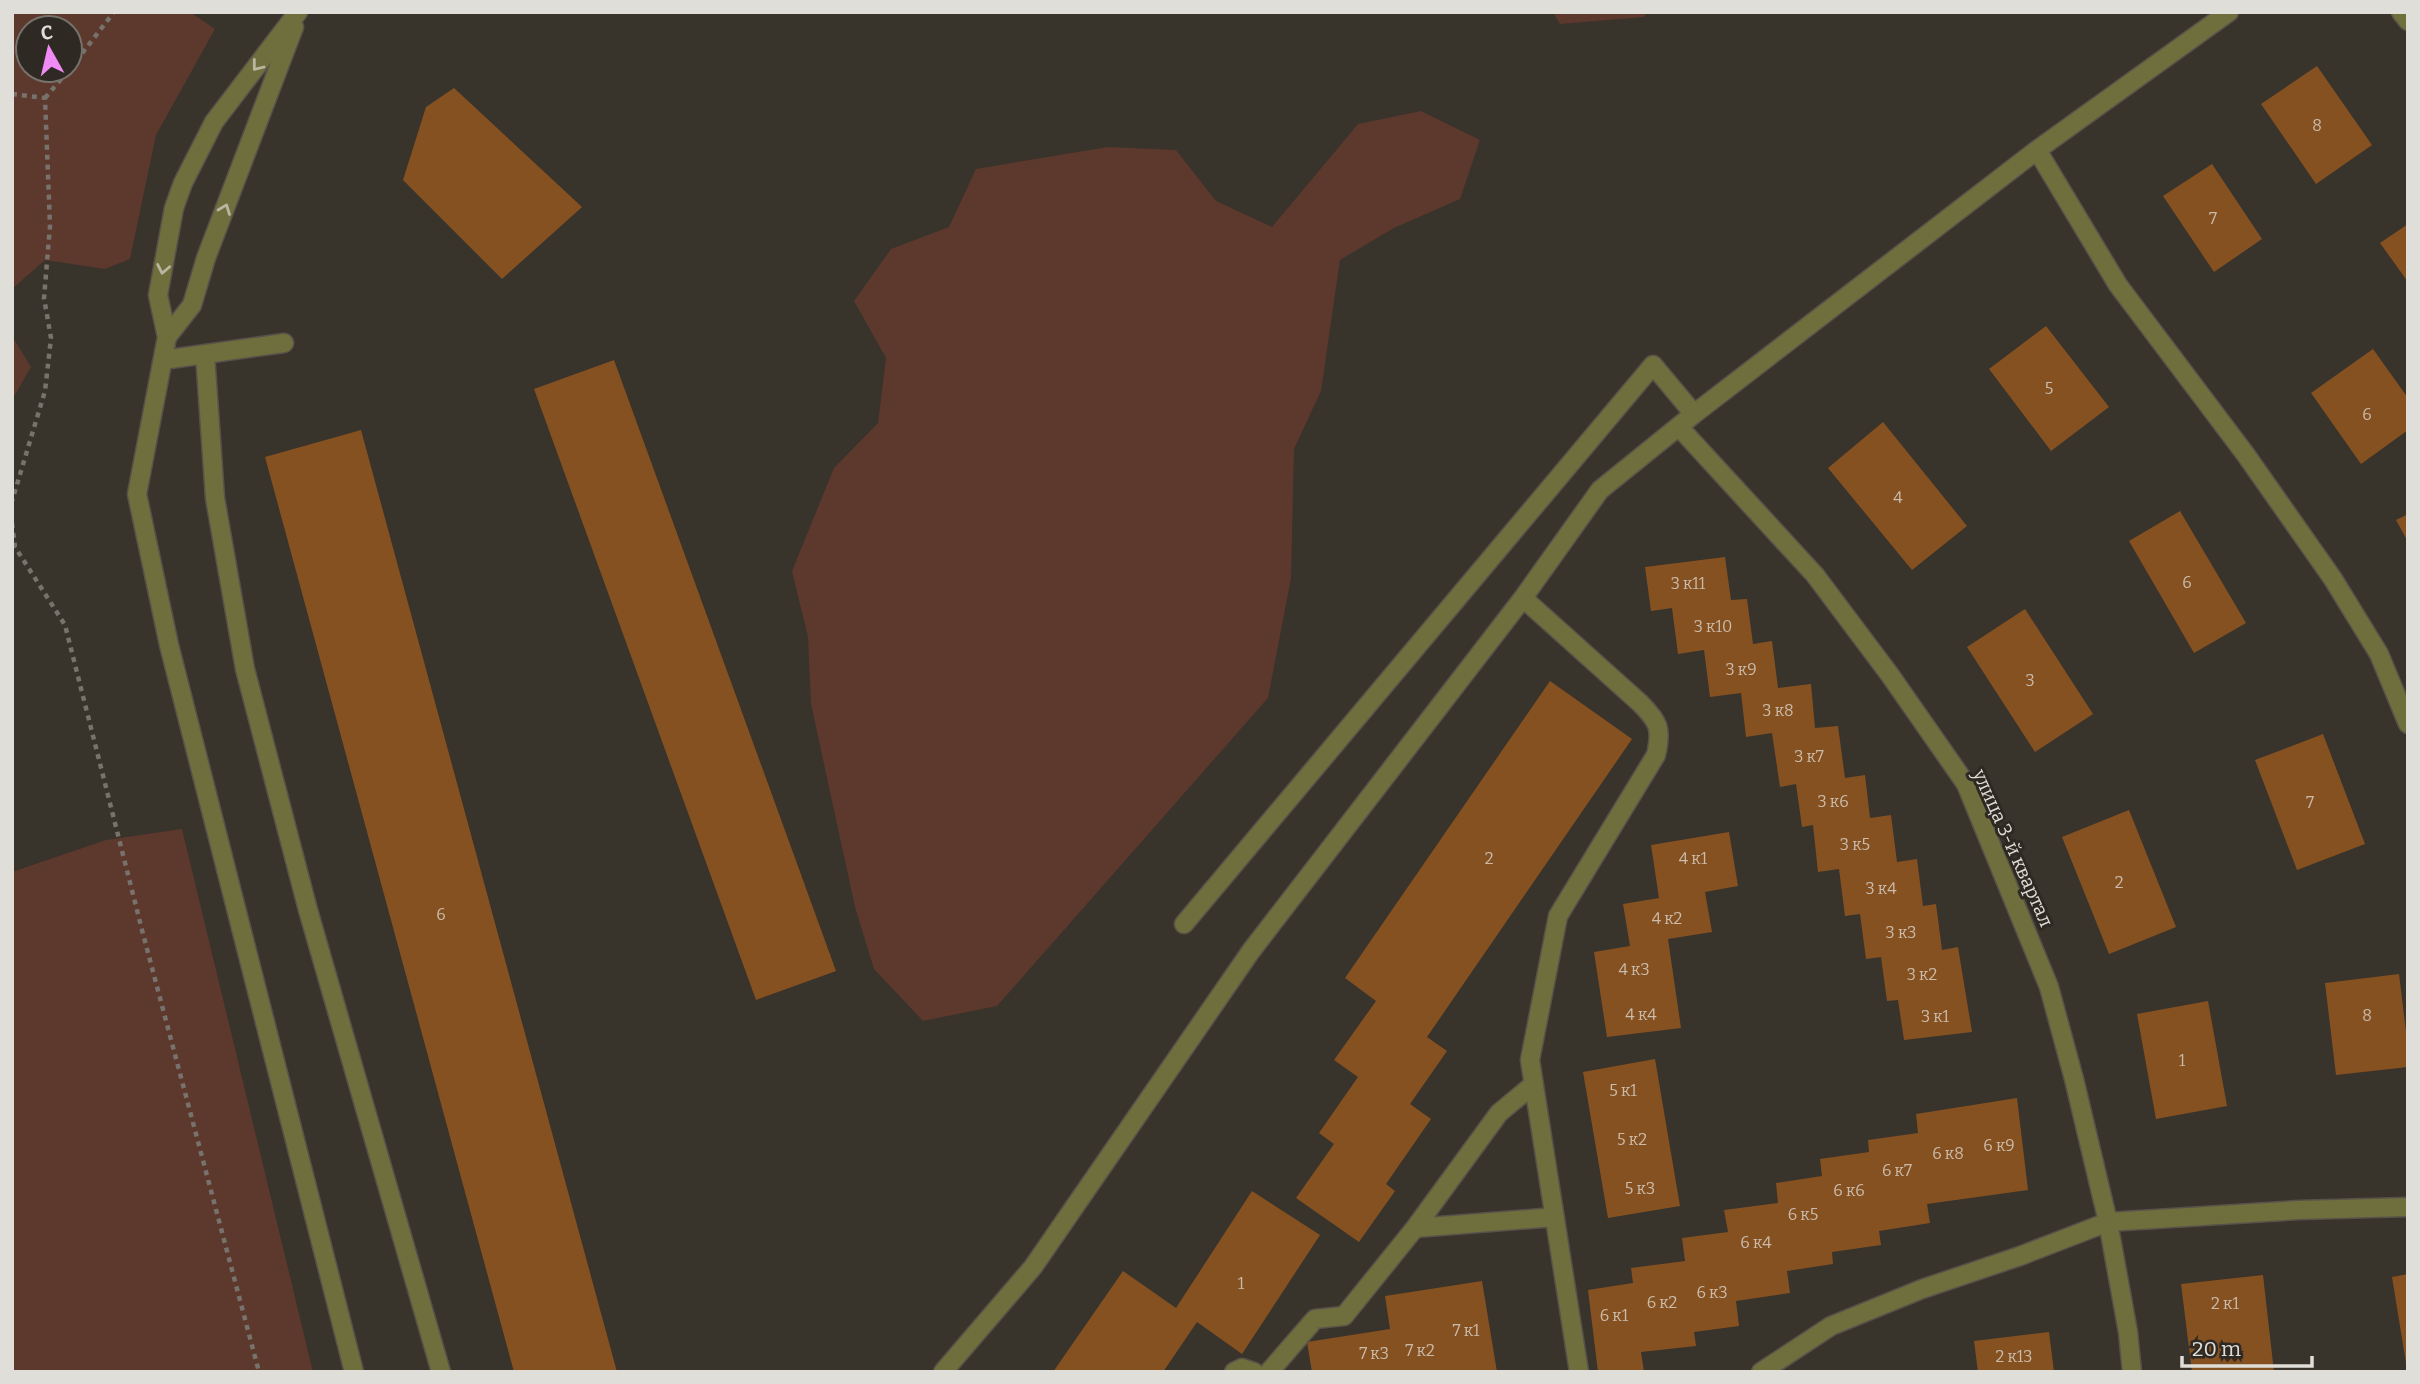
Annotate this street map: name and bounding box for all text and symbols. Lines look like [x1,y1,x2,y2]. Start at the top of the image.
north arrow [14,14,84,84]
text: С [39,20,54,45]
one-way arrow [252,59,265,71]
house number: 8 [2312,116,2322,135]
one-way arrow [217,204,231,216]
house number: 7 [2209,209,2217,228]
one-way arrow [156,263,171,275]
house number: 5 [2045,379,2053,398]
house number: 6 [2362,405,2372,424]
house number: 4 [1893,488,1903,507]
house number: 6 [2182,573,2192,592]
house number: 3 к11 [1671,574,1706,593]
house number: 3 к10 [1694,617,1732,636]
house number: 3 к9 [1725,660,1757,679]
house number: 3 [2025,671,2035,690]
house number: 3 к8 [1762,701,1794,720]
house number: 3 к7 [1794,747,1824,766]
street label: улица 3-й квартал [1968,765,2058,930]
house number: 3 к6 [1817,792,1849,811]
house number: 7 [2306,793,2314,812]
house number: 3 к5 [1840,835,1870,854]
house number: 2 [1485,849,1493,868]
house number: 4 к1 [1679,849,1708,868]
house number: 2 [2115,873,2123,892]
house number: 3 к4 [1865,879,1897,898]
house number: 6 [436,905,446,924]
house number: 4 к2 [1652,909,1682,928]
house number: 3 к3 [1886,923,1916,942]
house number: 4 к3 [1618,960,1650,979]
house number: 3 к2 [1907,965,1937,984]
house number: 4 к4 [1625,1005,1657,1024]
house number: 8 [2362,1006,2372,1025]
house number: 3 к1 [1921,1007,1950,1026]
house number: 1 [2179,1051,2186,1070]
house number: 5 к1 [1609,1081,1637,1100]
house number: 5 к2 [1617,1130,1647,1149]
house number: 6 к9 [1983,1136,2015,1155]
house number: 6 к8 [1932,1144,1964,1163]
house number: 6 к7 [1882,1161,1912,1180]
house number: 5 к3 [1625,1179,1655,1198]
house number: 6 к6 [1833,1181,1865,1200]
house number: 6 к5 [1788,1205,1818,1224]
house number: 6 к4 [1740,1233,1772,1252]
house number: 1 [1238,1274,1245,1293]
house number: 6 к3 [1696,1283,1728,1302]
house number: 6 к2 [1647,1293,1677,1312]
house number: 2 к1 [2211,1294,2239,1313]
house number: 6 к1 [1600,1306,1629,1325]
house number: 7 к1 [1452,1321,1480,1340]
scale bar [2182,1324,2312,1368]
text: 20 m [2192,1336,2241,1362]
house number: 7 к2 [1405,1341,1435,1360]
house number: 7 к3 [1359,1344,1389,1363]
house number: 2 к13 [1996,1347,2032,1366]

